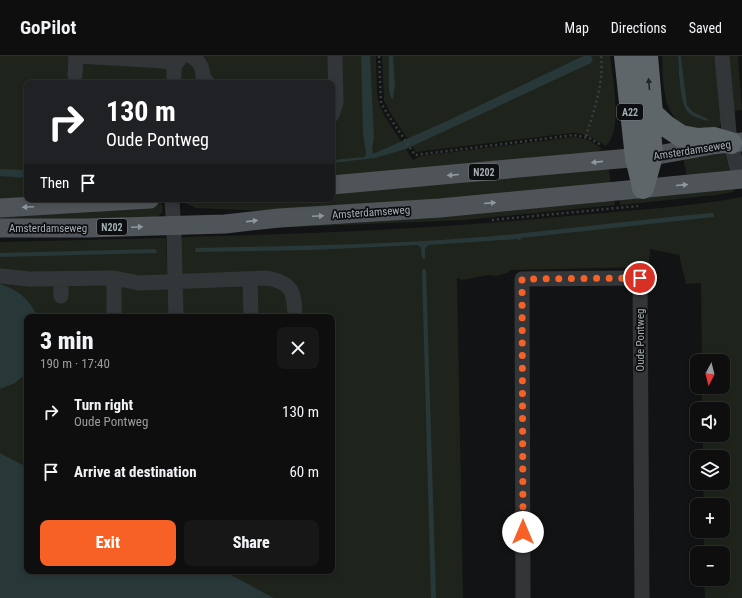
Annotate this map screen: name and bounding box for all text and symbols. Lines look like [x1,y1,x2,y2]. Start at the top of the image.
text: GoPilot [20,16,76,39]
text: Map [565,20,589,36]
text: Directions [611,20,667,36]
text: Saved [689,20,722,36]
one-way arrow [646,78,653,90]
text: 130 m [106,95,176,128]
icon: right [40,96,92,148]
road number: A22 [617,104,643,120]
text: Oude Pontweg [106,129,209,150]
street label: Amsterdamseweg [652,138,732,163]
one-way arrow [591,158,603,165]
road number: N202 [469,164,499,180]
icon: arrive [77,172,99,194]
one-way arrow [447,172,459,178]
text: Then [40,174,69,192]
one-way arrow [676,181,688,188]
one-way arrow [484,200,496,207]
street label: Amsterdamseweg [332,203,411,222]
one-way arrow [21,204,34,210]
one-way arrow [312,212,324,219]
one-way arrow [246,218,258,224]
road number: N202 [97,219,127,235]
street label: Amsterdamseweg [9,222,87,235]
one-way arrow [131,223,143,230]
pin [623,261,657,295]
icon: arrive [629,267,651,289]
street label: Oude Pontweg [634,309,647,371]
text: 3 min [40,327,94,355]
button: close [277,327,319,369]
north arrow [690,354,730,394]
map controls [690,354,730,586]
text: 190 m · 17:40 [40,356,110,371]
text: Turn right [74,396,133,414]
icon: right [40,401,62,423]
button: sound [690,402,730,442]
text: 130 m [282,403,319,421]
text: Oude Pontweg [74,414,148,429]
button: layers [690,450,730,490]
icon: arrive [40,461,62,483]
text: Arrive at destination [74,463,197,481]
text: 60 m [289,463,319,481]
button: + [690,498,730,538]
position arrow [502,511,544,553]
button: Exit [40,520,176,566]
button: Share [184,520,319,566]
button: − [690,546,730,586]

